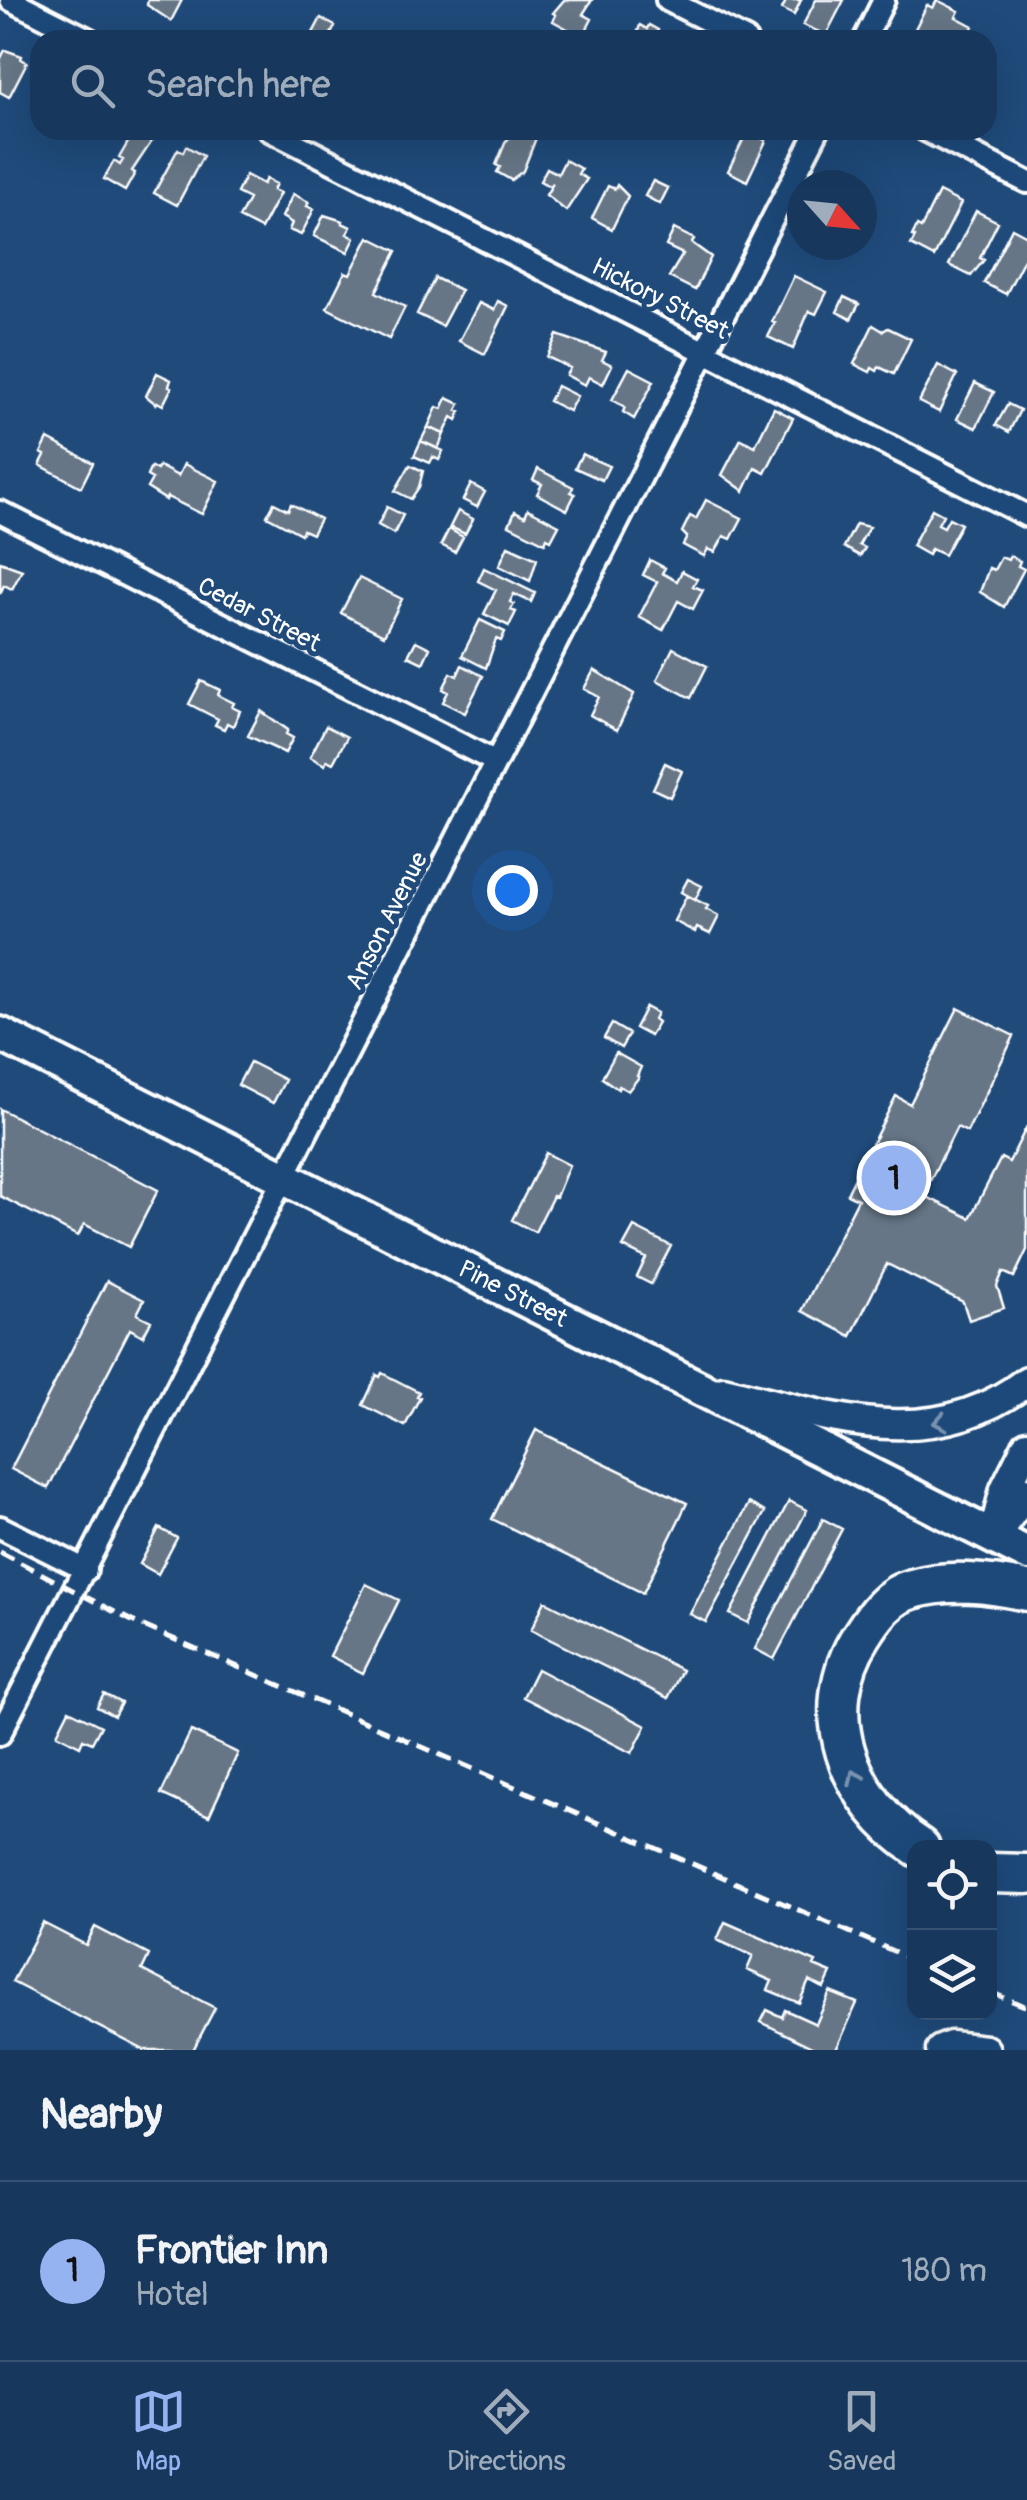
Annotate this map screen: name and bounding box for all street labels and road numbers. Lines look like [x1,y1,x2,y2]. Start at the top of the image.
street label: Hickory Street [586,251,735,347]
street label: Cedar Street [192,571,326,660]
street label: Anson Avenue [339,846,435,995]
street label: Pine Street [453,1253,573,1335]

